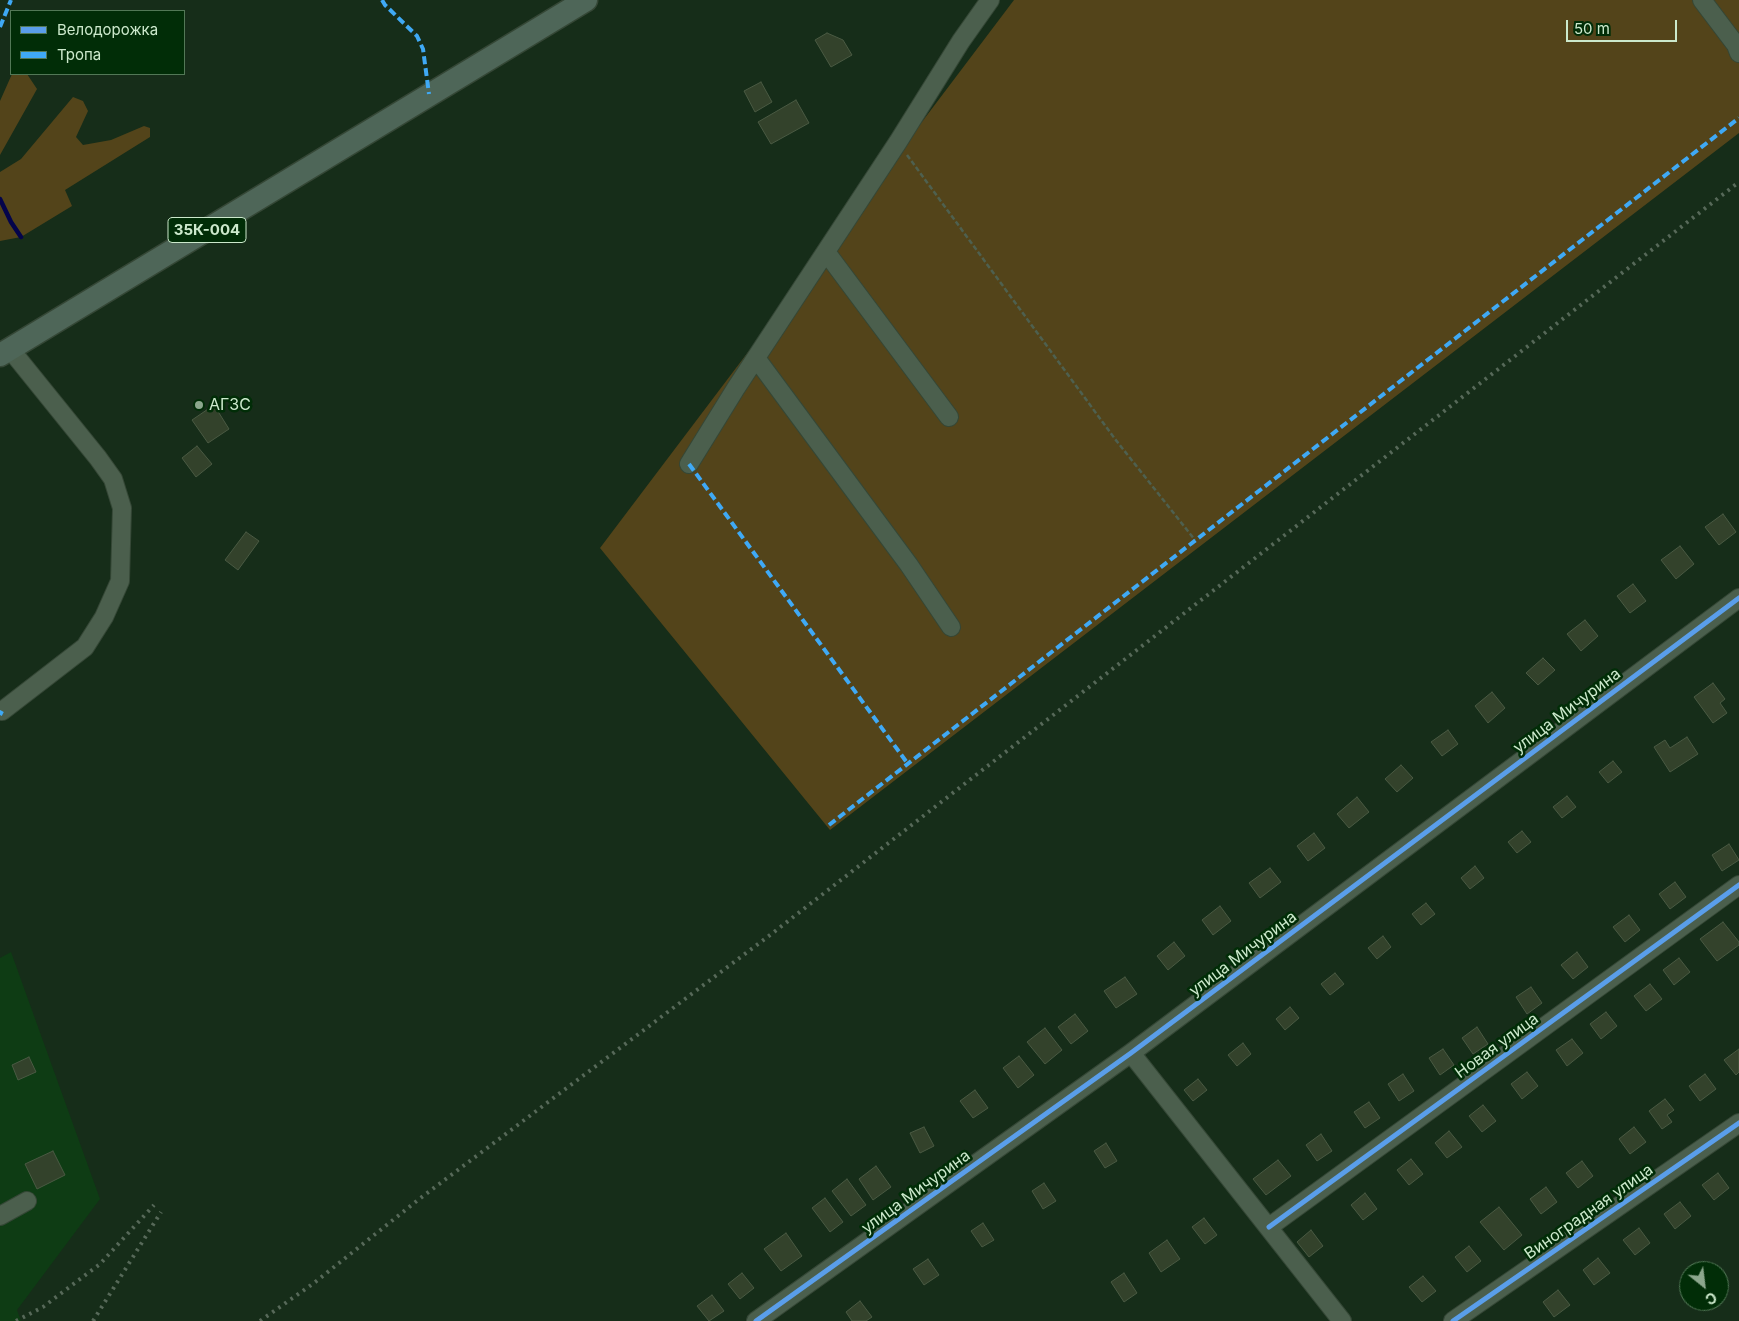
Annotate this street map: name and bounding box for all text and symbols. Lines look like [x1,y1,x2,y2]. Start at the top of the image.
legend [10,10,185,75]
scale bar [1569,10,1680,42]
text: 50 m [1574,19,1610,38]
text: Велодорожка [57,20,158,39]
text: Тропа [57,45,101,64]
road number: 35К-004 [168,218,246,242]
place label: АГЗС [209,395,251,415]
marker: АГЗС [193,399,205,411]
street label: улица Мичурина [1509,664,1625,758]
street label: улица Мичурина [1185,907,1301,1001]
street label: Новая улица [1452,1009,1542,1083]
street label: улица Мичурина [858,1146,974,1238]
street label: Виноградная улица [1521,1160,1657,1264]
north arrow [1679,1261,1729,1311]
text: С [1702,1289,1720,1309]

